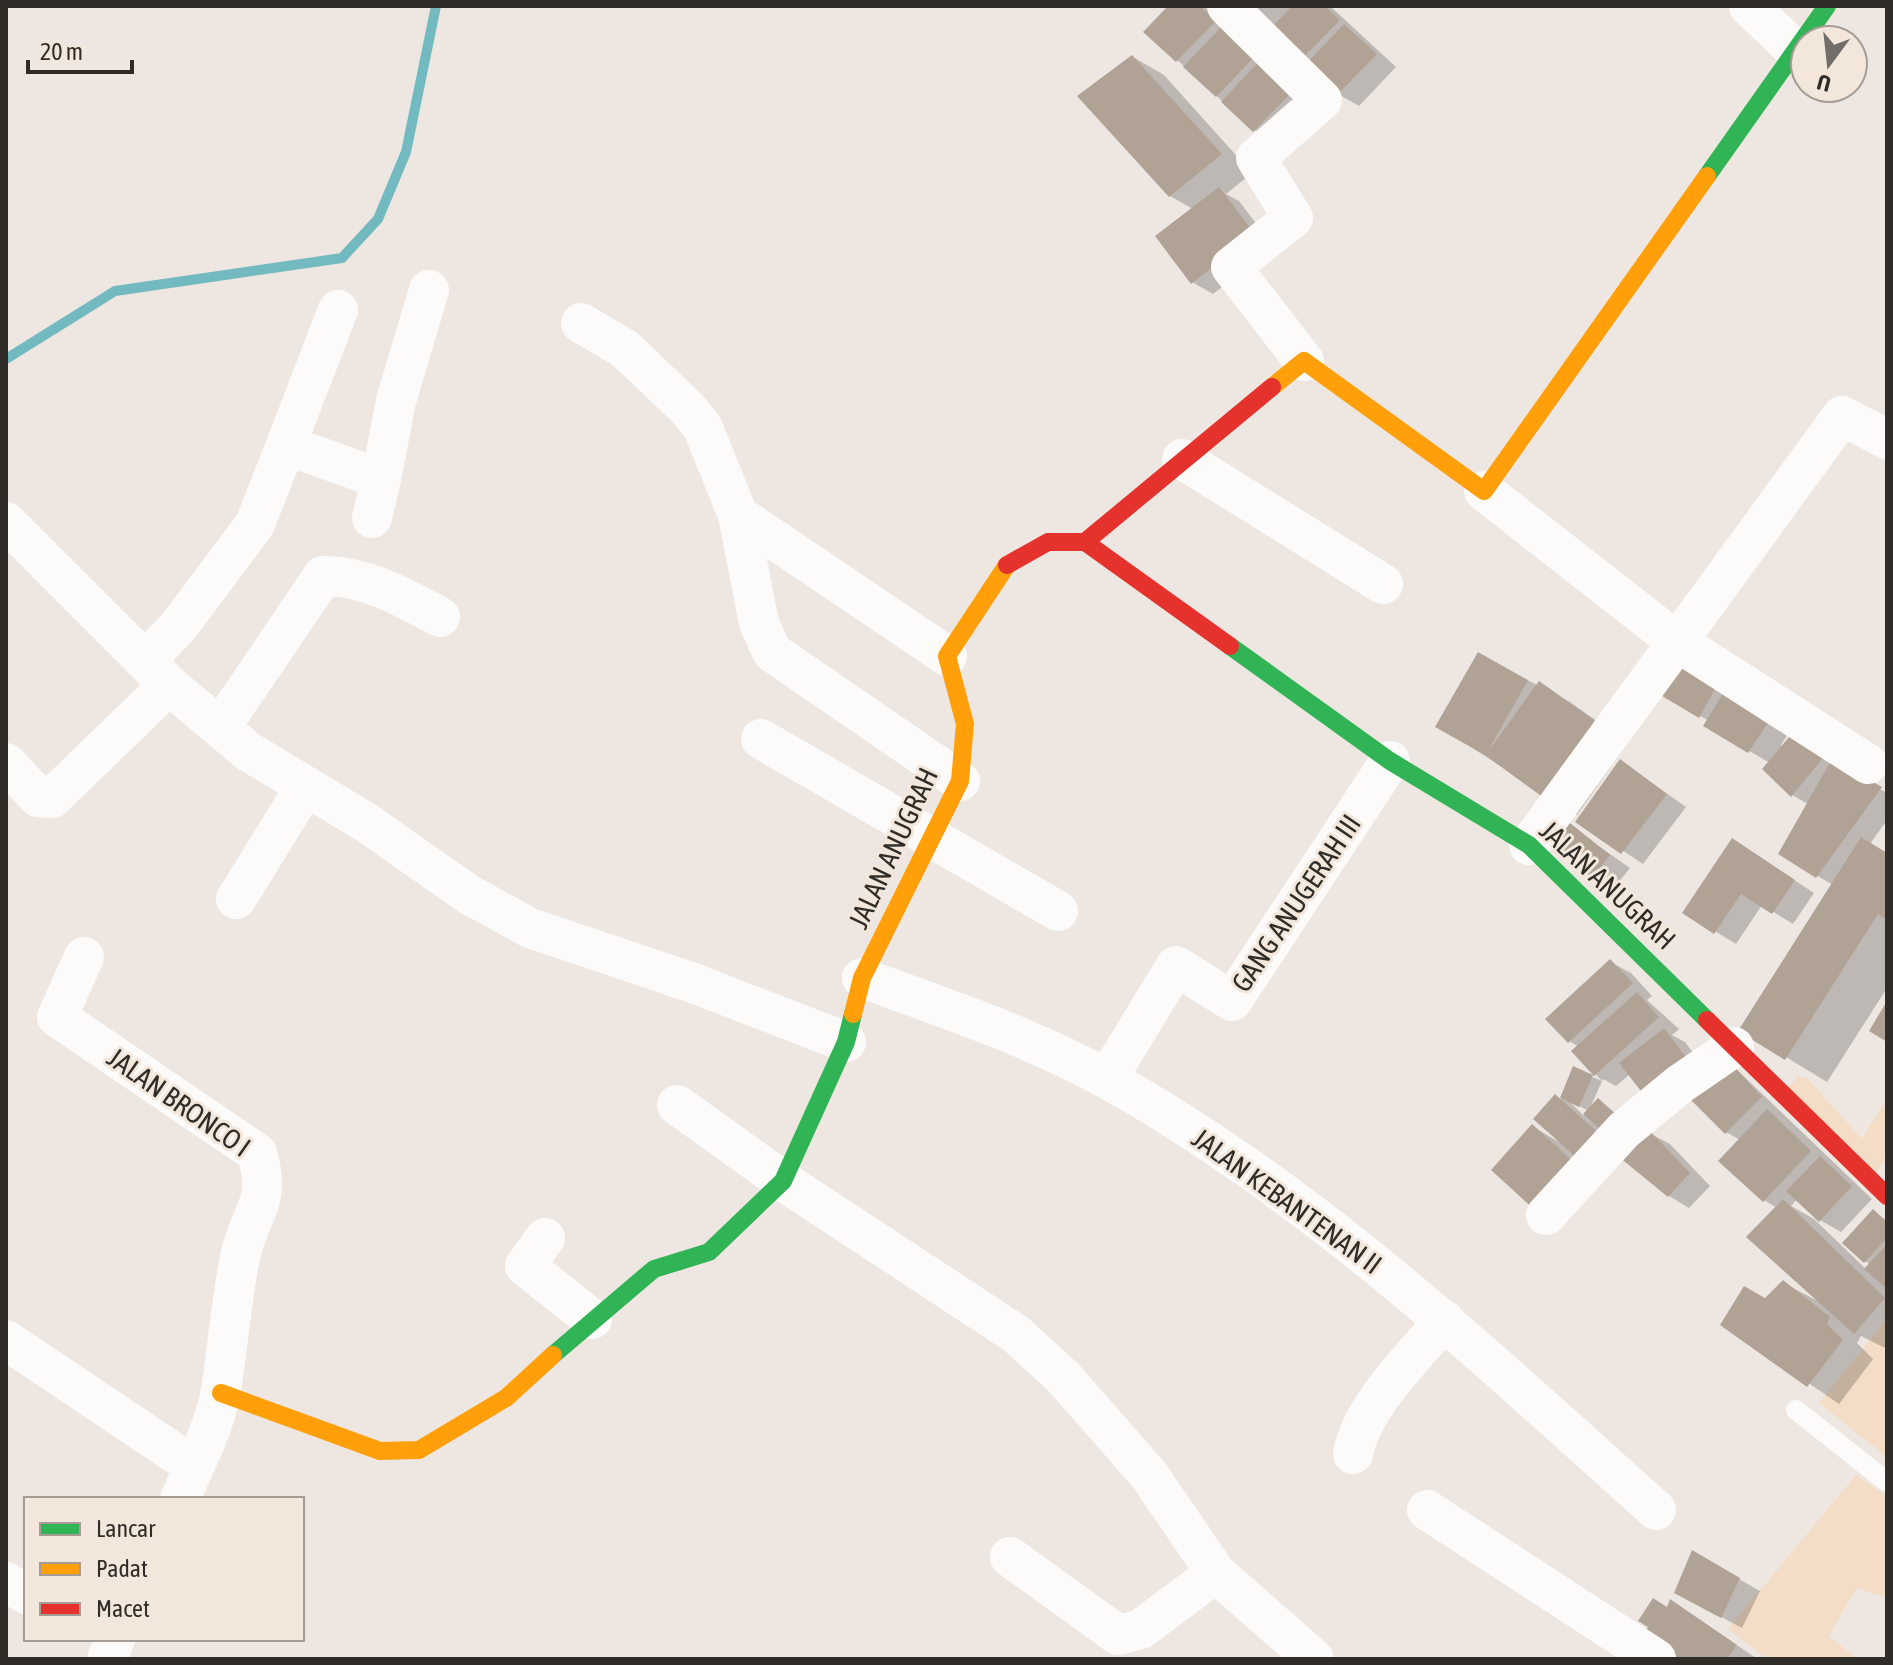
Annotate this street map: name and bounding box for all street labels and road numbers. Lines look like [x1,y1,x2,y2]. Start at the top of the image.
street label: JALAN ANUGRAH [842,763,944,933]
street label: GANG ANUGERAH III [1225,808,1367,998]
street label: JALAN ANUGRAH [1534,814,1682,956]
street label: JALAN BRONCO I [101,1041,257,1163]
street label: JALAN KEBANTENAN II [1186,1122,1388,1280]

